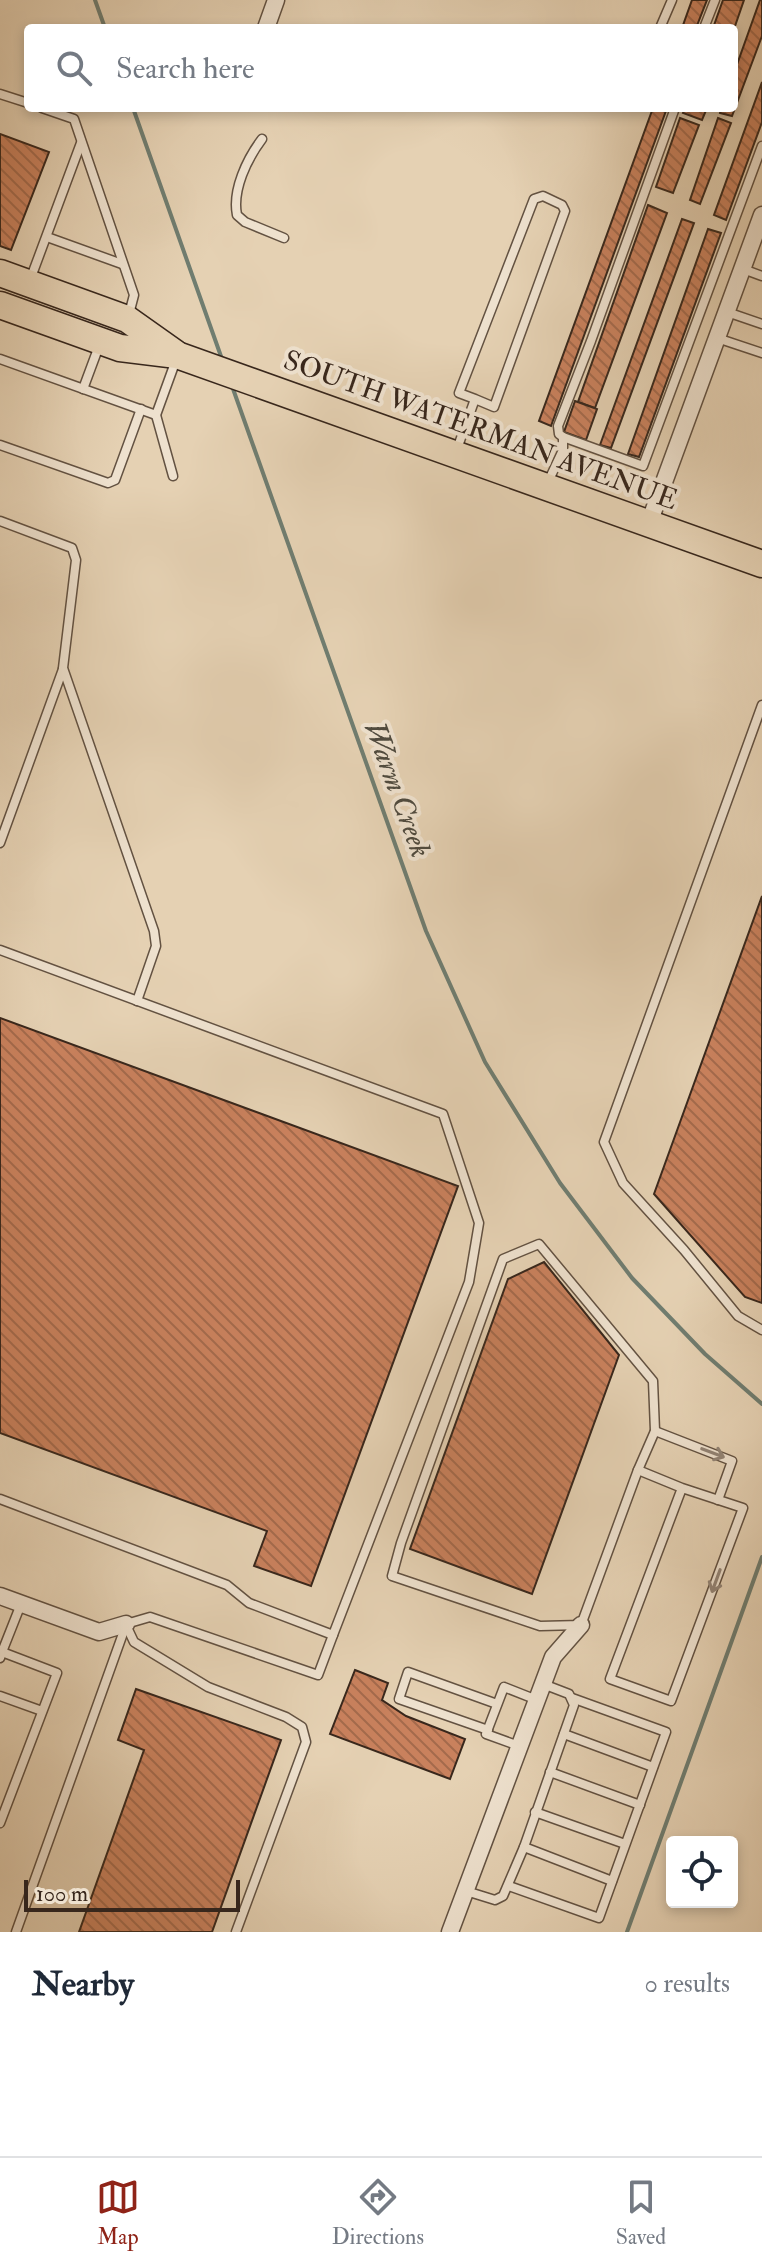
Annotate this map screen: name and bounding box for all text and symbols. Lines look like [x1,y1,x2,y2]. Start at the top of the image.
search box [24,24,738,112]
icon: search [52,46,96,90]
text: Search here [116,50,255,87]
street label: SOUTH WATERMAN AVENUE [279,343,682,518]
water label: Warm Creek [356,716,439,863]
one-way arrow [700,1447,725,1461]
one-way arrow [708,1568,722,1593]
map controls [666,1836,738,1908]
button: locate [666,1836,738,1908]
scale bar [24,1876,240,1912]
text: 100 m [36,1880,88,1908]
text: Nearby [32,1963,134,2006]
text: 0 results [645,1968,730,2000]
tab: Map [96,2175,140,2251]
tab: Directions [332,2175,424,2251]
tab: Saved [616,2175,666,2251]

